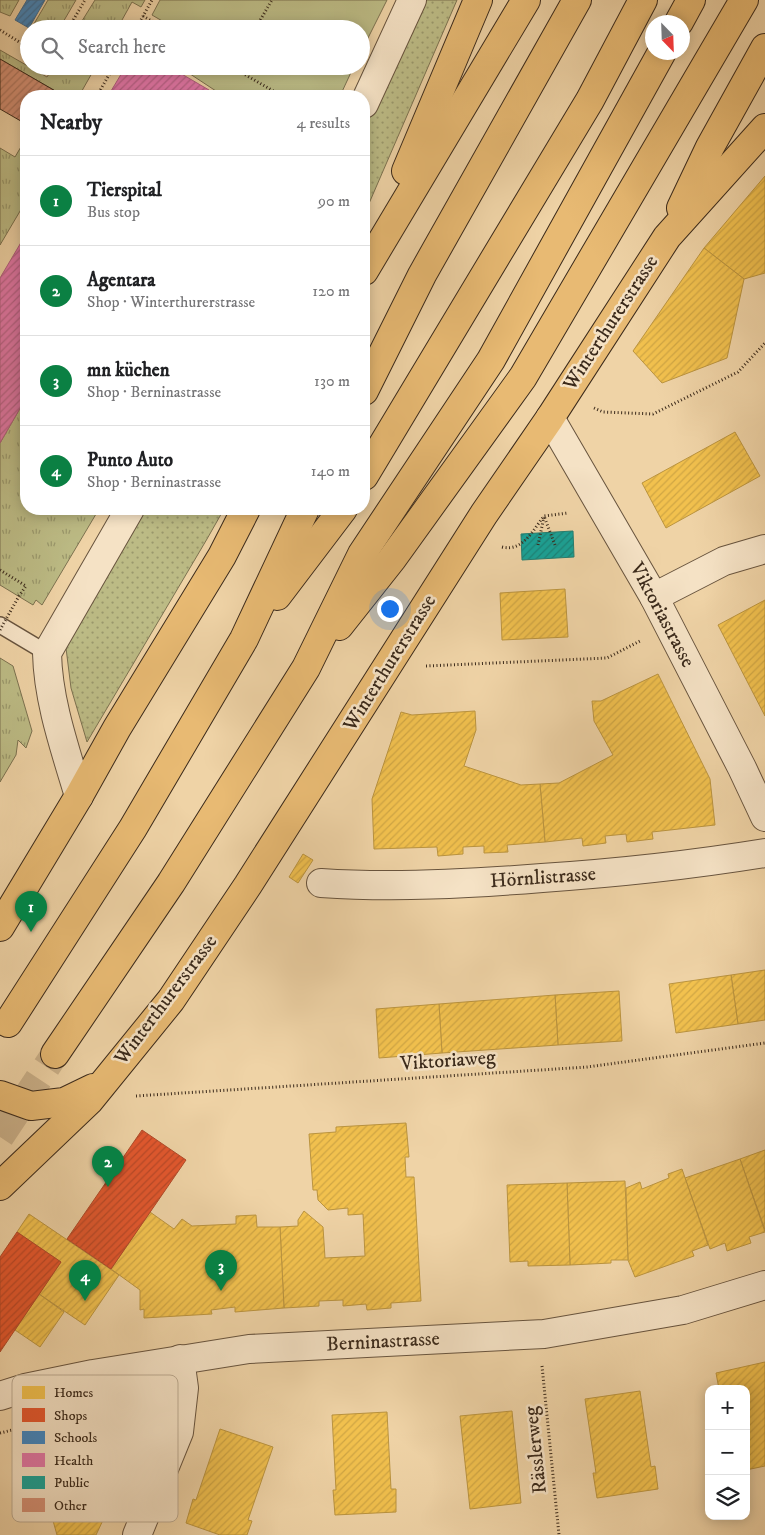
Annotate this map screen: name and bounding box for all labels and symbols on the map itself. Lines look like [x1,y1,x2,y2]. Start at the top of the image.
north arrow [645,15,690,60]
street label: Winterthurerstrasse [557,251,664,396]
street label: Viktoriastrasse [623,557,700,672]
street label: Winterthurerstrasse [337,590,442,737]
your location [377,596,403,622]
street label: Hörnlistrasse [489,862,597,894]
pin: 1 [15,891,47,932]
street label: Winterthurerstrasse [108,930,223,1071]
street label: Viktoriaweg [399,1045,497,1077]
pin: 2 [92,1146,124,1187]
pin: 3 [205,1250,237,1291]
pin: 4 [69,1260,101,1301]
street label: Berninastrasse [326,1327,440,1357]
legend [12,1375,178,1522]
text: Homes [54,1384,94,1402]
street label: Rässlerweg [519,1405,553,1495]
text: Shops [54,1407,87,1425]
text: Schools [54,1429,97,1447]
text: Health [54,1452,94,1470]
text: Public [54,1474,89,1492]
text: Other [54,1497,87,1515]

